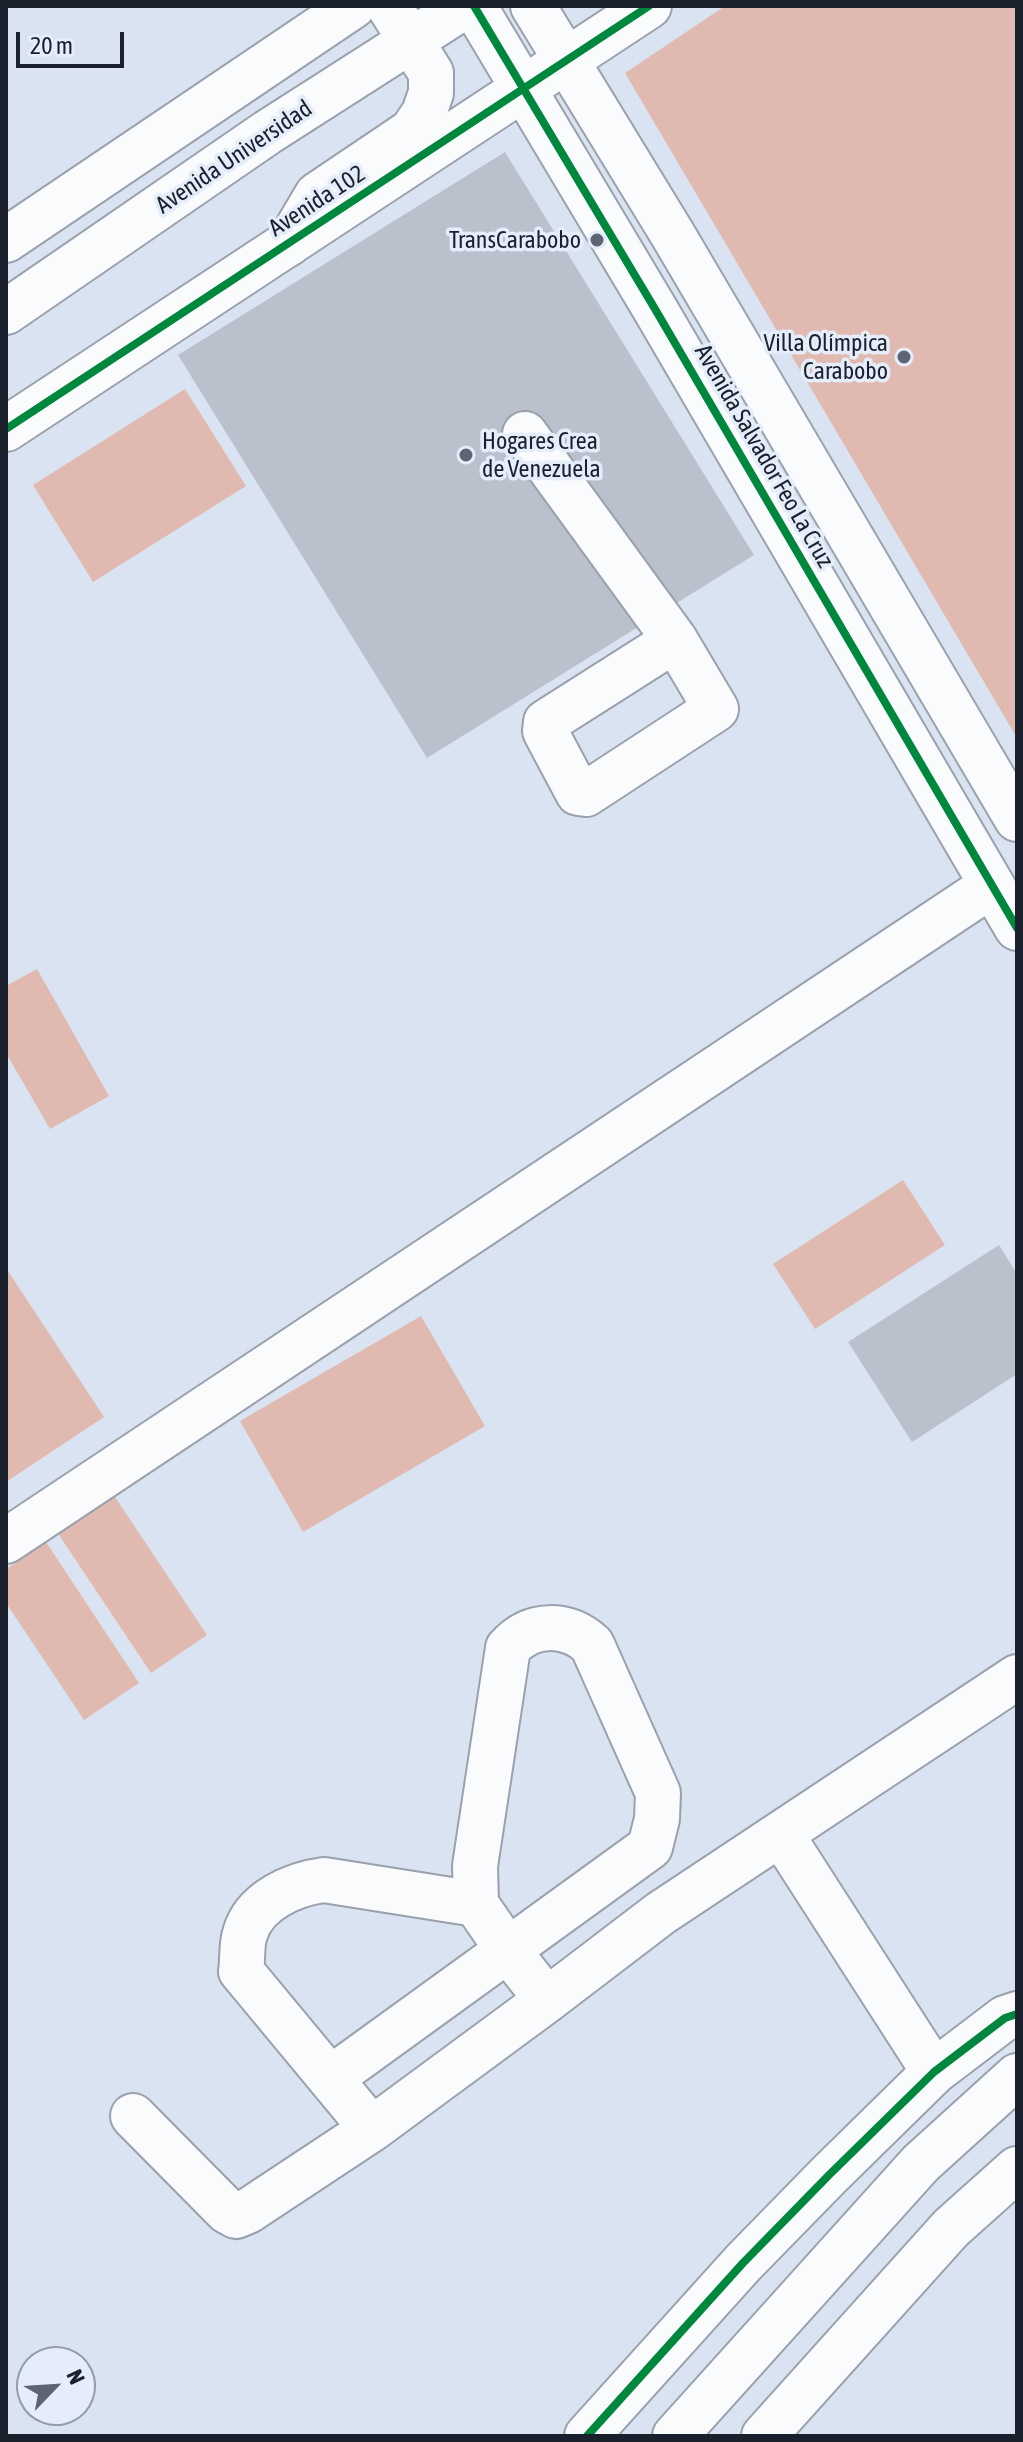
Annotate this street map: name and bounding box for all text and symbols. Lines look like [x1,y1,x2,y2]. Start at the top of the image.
scale bar [20,16,128,66]
text: 20 m [30,32,73,59]
street label: Avenida Universidad [150,94,318,220]
street label: Avenida 102 [263,159,371,243]
place label: TransCarabobo [449,226,581,254]
marker: TransCarabobo [588,231,606,249]
place label: Villa Olímpica Carabobo [763,329,888,385]
street label: Avenida Salvador Feo La Cruz [688,339,840,573]
marker: Villa Olímpica Carabobo [895,348,913,366]
place label: Hogares Crea de Venezuela [482,427,601,483]
marker: Hogares Crea de Venezuela [457,446,475,464]
north arrow [16,2346,96,2426]
text: N [61,2365,90,2388]

